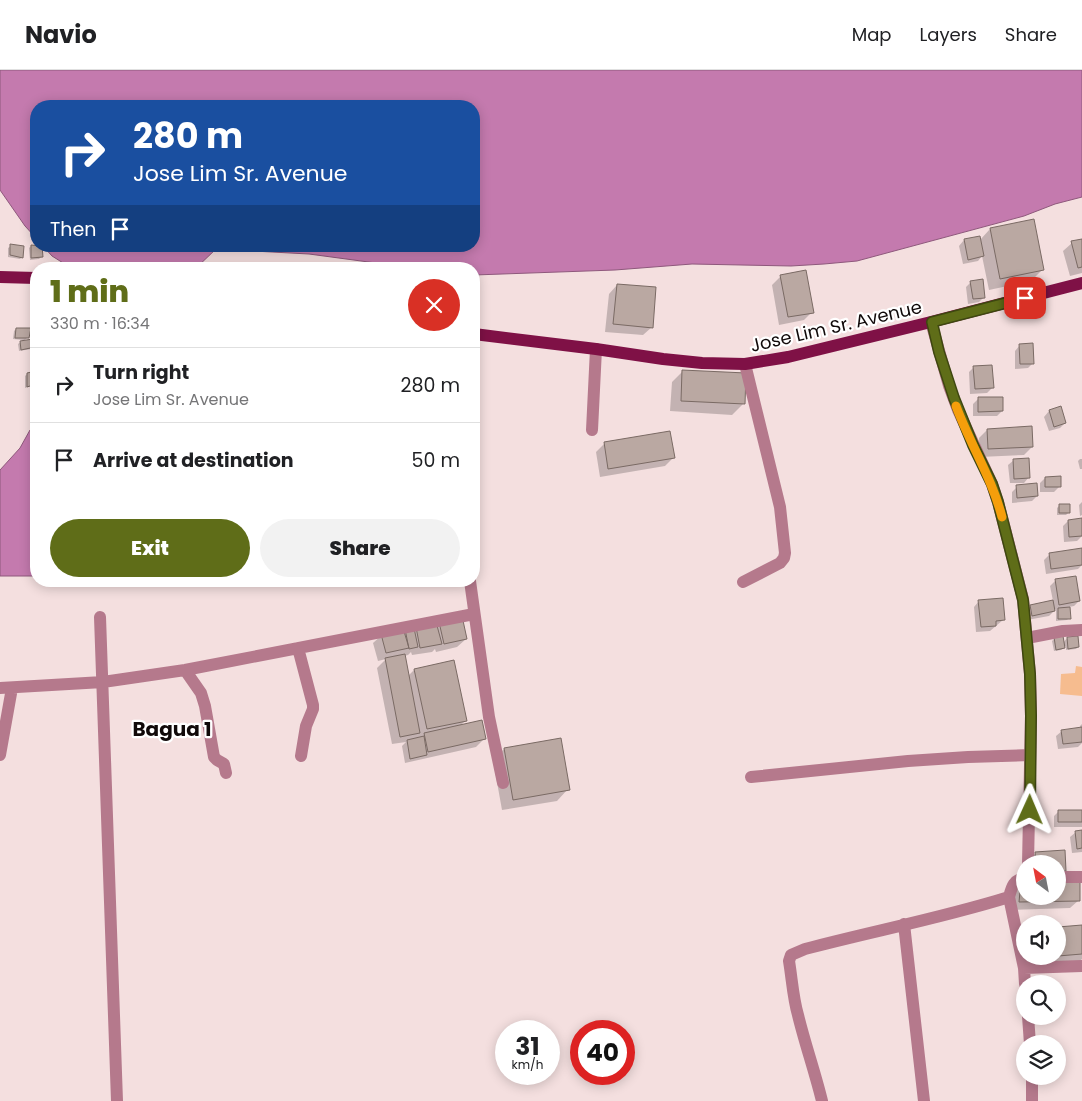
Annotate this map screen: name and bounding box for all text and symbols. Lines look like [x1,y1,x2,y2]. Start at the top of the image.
text: Navio [25,18,97,51]
text: Map [852,22,892,47]
text: Layers [920,22,977,47]
text: Share [1005,22,1057,47]
text: 280 m [133,111,243,160]
icon: right [50,120,115,185]
text: Jose Lim Sr. Avenue [133,158,347,189]
icon: arrive [106,215,134,243]
text: Then [50,216,96,243]
text: 1 min [50,270,129,313]
pin [1004,277,1046,319]
button: close [408,279,460,331]
icon: arrive [1011,284,1039,312]
street label: Jose Lim Sr. Avenue [748,294,924,358]
text: 330 m · 16:34 [50,312,150,335]
text: Turn right [93,359,189,386]
icon: right [50,371,78,399]
text: 280 m [401,372,460,399]
text: Jose Lim Sr. Avenue [93,388,249,411]
icon: arrive [50,446,78,474]
text: Arrive at destination [93,447,294,474]
text: 50 m [411,447,460,474]
button: Exit [50,519,250,577]
button: Share [260,519,460,577]
district label: Bagua 1 [132,715,212,743]
position arrow [1003,783,1055,835]
north arrow [1016,855,1066,905]
map controls [1016,855,1066,1085]
button: sound [1016,915,1066,965]
button: search [1016,975,1066,1025]
speed limit sign: 40 [570,1020,635,1085]
text: 31 [515,1029,540,1064]
button: layers [1016,1035,1066,1085]
text: km/h [512,1056,543,1073]

